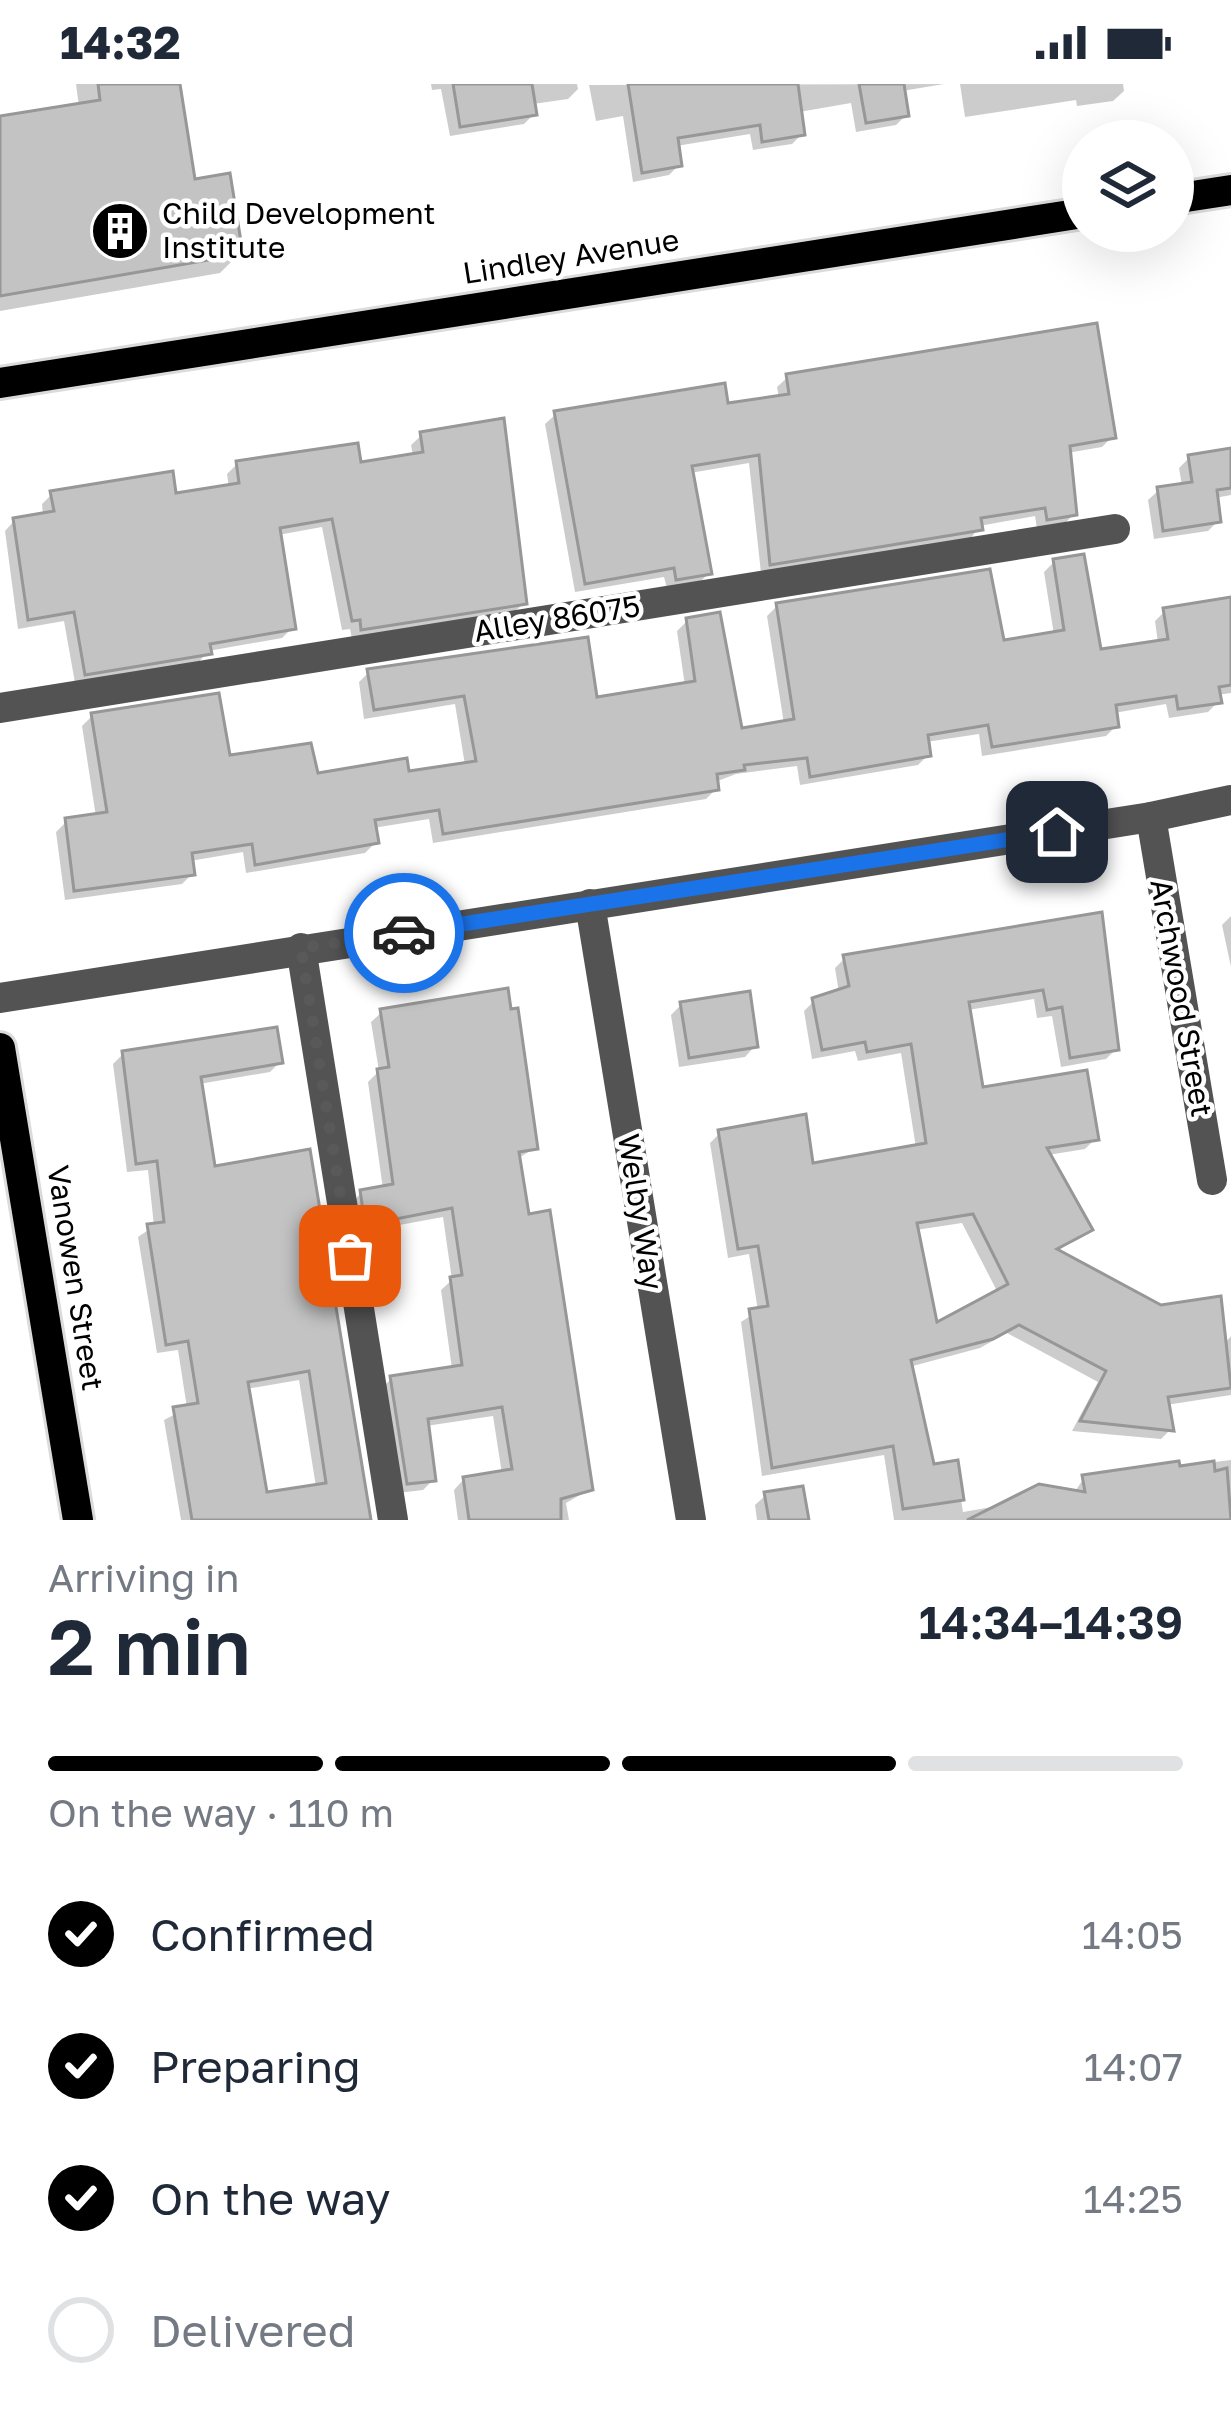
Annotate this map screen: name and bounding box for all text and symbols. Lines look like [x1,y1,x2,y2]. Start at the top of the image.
text: 14:32 [60,15,181,69]
map controls [1062,120,1194,252]
button: layers [1062,120,1194,252]
place label: Child Development Institute [162,195,435,265]
building icon: Child Development Institute [89,200,151,262]
street label: Lindley Avenue [460,221,681,291]
street label: Alley 86075 [471,587,643,649]
pin [1006,781,1108,883]
icon: home [1024,799,1090,865]
courier [344,873,464,993]
street label: Archwood Street [1143,876,1221,1119]
icon: car [371,900,437,966]
street label: Welby Way [611,1131,671,1293]
street label: Vanowen Street [40,1163,112,1393]
pin [299,1205,401,1307]
icon: bag [317,1223,383,1289]
text: Arriving in [48,1554,239,1601]
text: 14:34–14:39 [919,1595,1183,1649]
text: 2 min [48,1599,251,1692]
text: On the way · 110 m [48,1789,394,1836]
icon: check [48,1901,114,1967]
text: Confirmed [150,1907,375,1961]
text: 14:05 [1082,1911,1183,1958]
icon: check [48,2033,114,2099]
text: Preparing [150,2039,361,2093]
text: 14:07 [1084,2043,1183,2090]
icon: check [48,2165,114,2231]
text: On the way [150,2171,391,2225]
text: 14:25 [1083,2175,1183,2222]
text: Delivered [150,2303,355,2357]

